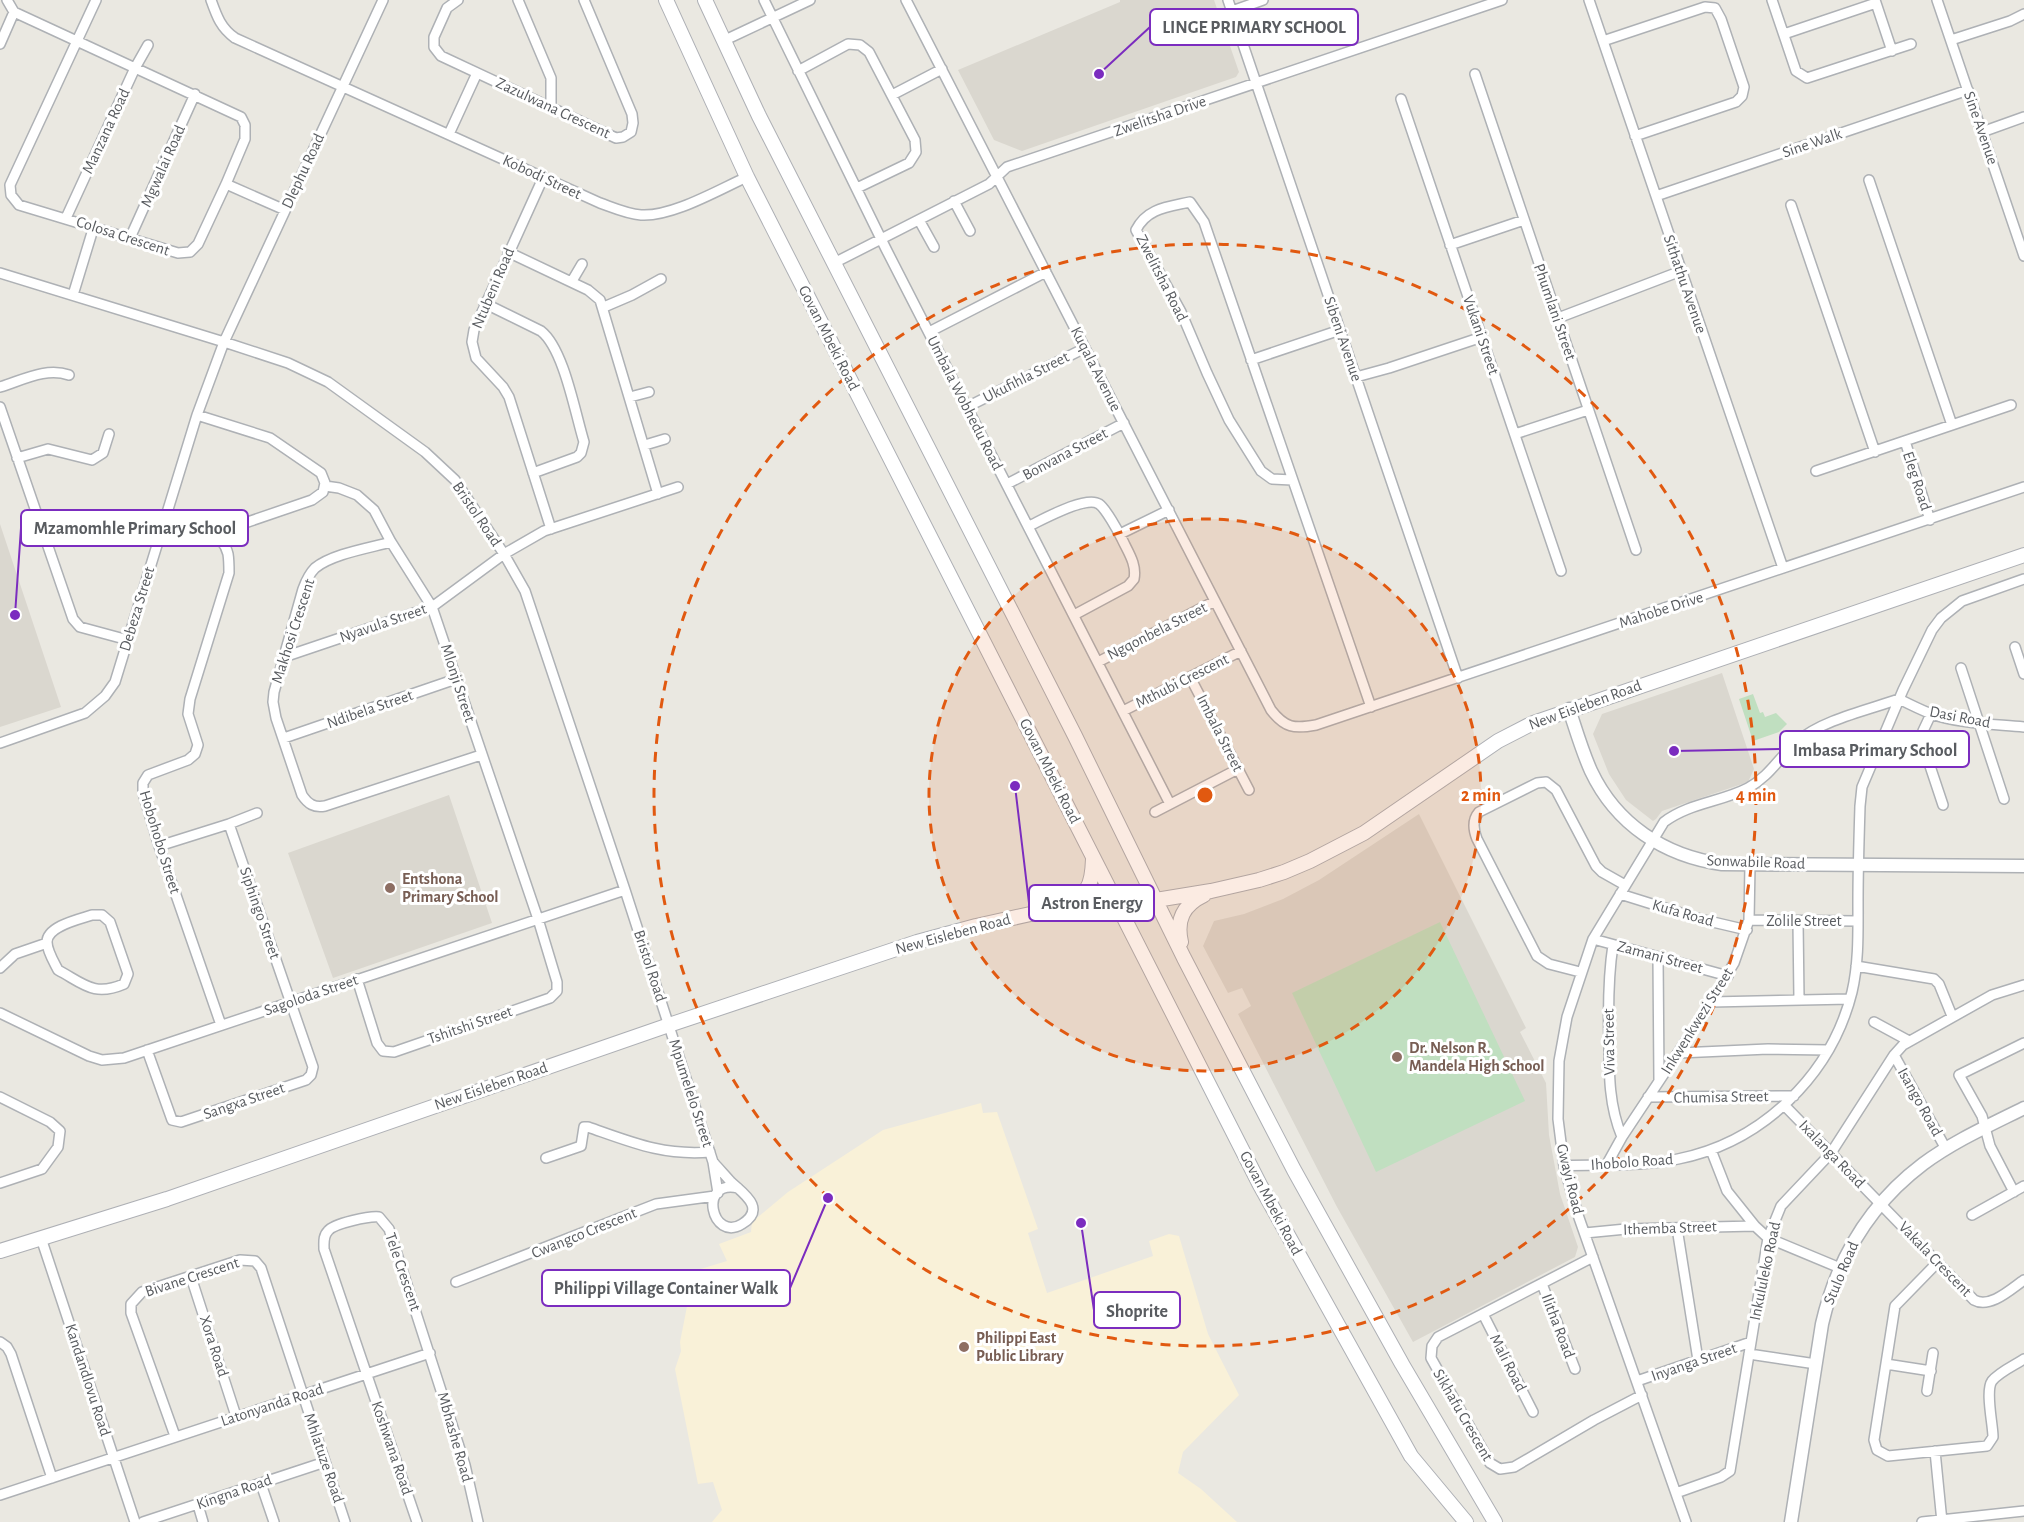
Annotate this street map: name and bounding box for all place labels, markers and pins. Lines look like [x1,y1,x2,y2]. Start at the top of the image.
callout: LINGE PRIMARY SCHOOL [1150,9,1358,45]
callout: Mzamomhle Primary School [21,510,248,546]
callout: Imbasa Primary School [1780,731,1969,767]
centre of rings [1195,785,1215,805]
place label: Entshona Primary School [402,871,499,906]
marker: Entshona Primary School [383,881,397,895]
callout: Astron Energy [1029,885,1154,921]
place label: Dr. Nelson R. Mandela High School [1409,1040,1545,1074]
marker: Dr. Nelson R. Mandela High School [1390,1050,1404,1064]
callout: Philippi Village Container Walk [542,1270,790,1306]
callout: Shoprite [1094,1292,1180,1328]
place label: Philippi East Public Library [976,1330,1064,1365]
marker: Philippi East Public Library [957,1340,971,1354]

